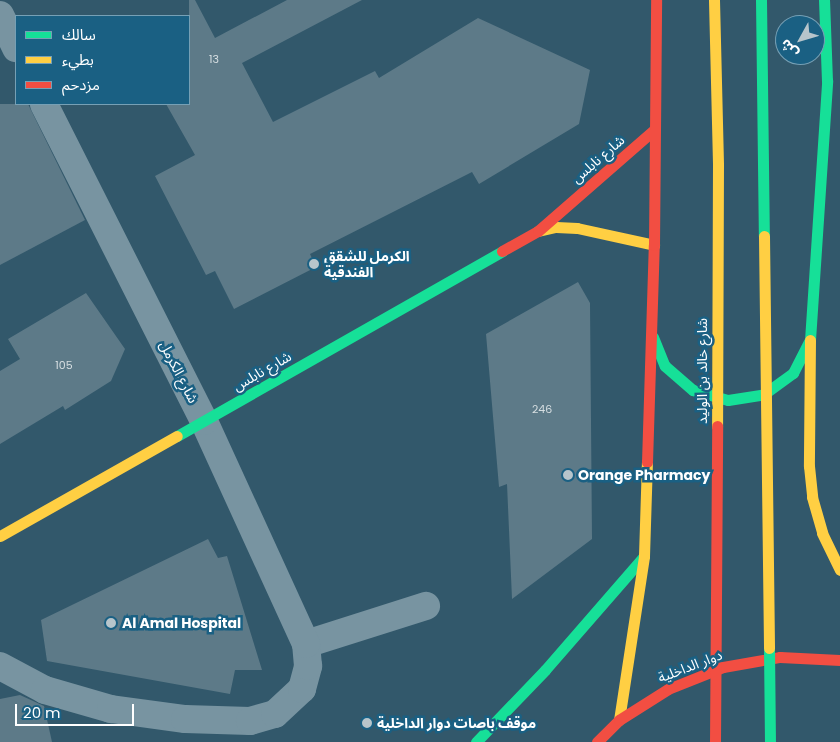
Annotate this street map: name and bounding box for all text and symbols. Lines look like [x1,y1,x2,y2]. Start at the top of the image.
legend [15,15,190,105]
north arrow [775,15,825,65]
text: سالك [62,24,96,45]
text: ش [775,35,803,63]
text: بطيء [62,49,94,70]
house number: 13 [209,52,219,66]
text: مزدحم [62,74,100,95]
street label: شارع نابلس [568,131,628,187]
place label: الكرمل للشقق الفندقية [324,248,410,280]
marker: الكرمل للشقق الفندقية [308,258,320,270]
street label: شارع خالد بن الوليد [694,318,710,424]
street label: شارع الكرمل [156,338,202,406]
street label: شارع نابلس [230,348,294,394]
house number: 105 [55,358,73,372]
house number: 246 [532,402,552,416]
place label: Orange Pharmacy [578,467,710,483]
marker: Orange Pharmacy [562,469,574,481]
place label: Al Amal Hospital [122,615,241,631]
marker: Al Amal Hospital [104,616,118,630]
street label: دوار الداخلية [656,646,724,686]
scale bar [18,694,136,726]
text: 20 m [23,702,61,723]
place label: موقف باصات دوار الداخلية [377,715,536,731]
marker: موقف باصات دوار الداخلية [361,717,373,729]

